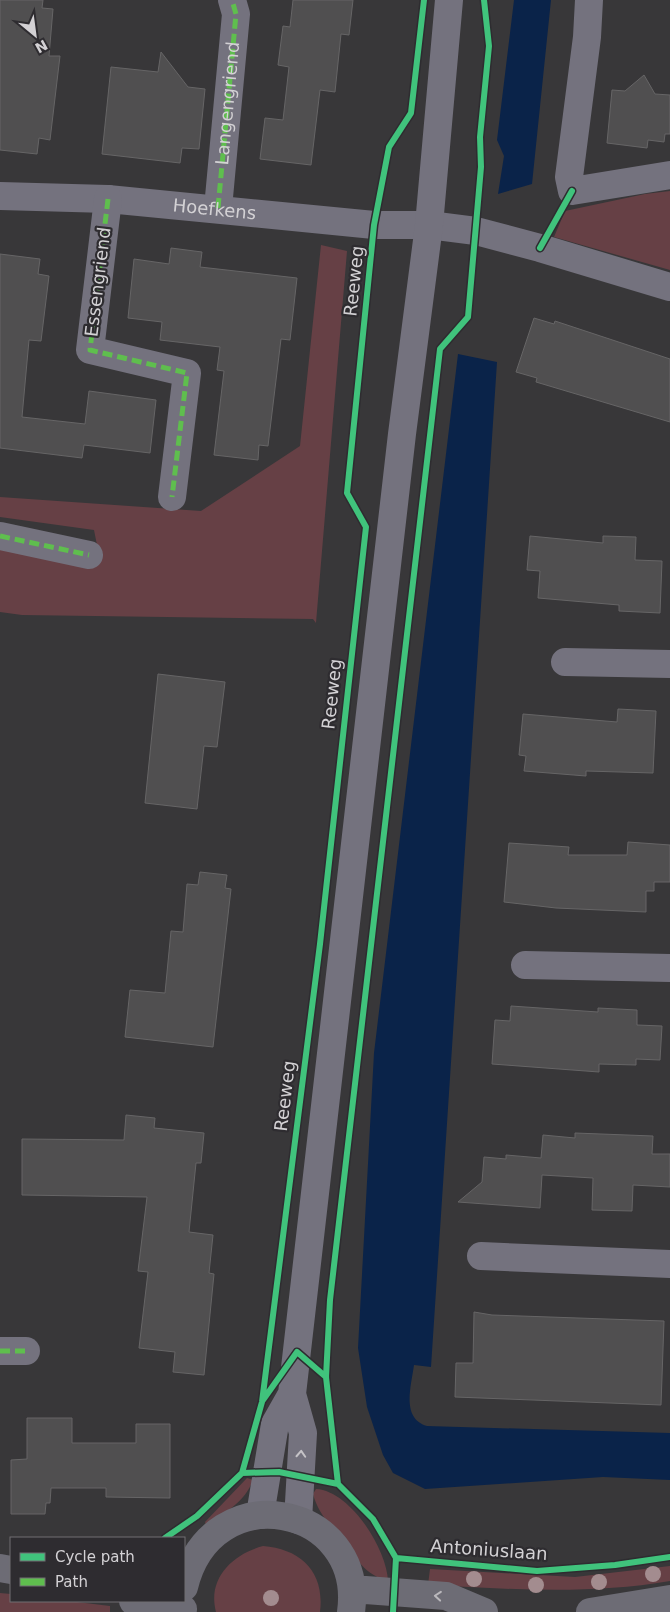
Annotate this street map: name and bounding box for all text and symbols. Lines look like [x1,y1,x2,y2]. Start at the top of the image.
north arrow [10,10,60,60]
text: N [32,37,50,56]
street label: Langengriend [211,41,243,166]
street label: Hoefkens [172,194,257,223]
street label: Essengriend [80,226,115,338]
street label: Reeweg [339,245,368,317]
street label: Reeweg [317,658,346,730]
street label: Reeweg [270,1059,299,1132]
one-way arrow [296,1449,307,1457]
street label: Antoniuslaan [430,1535,548,1564]
legend [10,1537,185,1602]
text: Cycle path [55,1548,135,1566]
text: Path [55,1573,88,1591]
one-way arrow [434,1590,442,1601]

